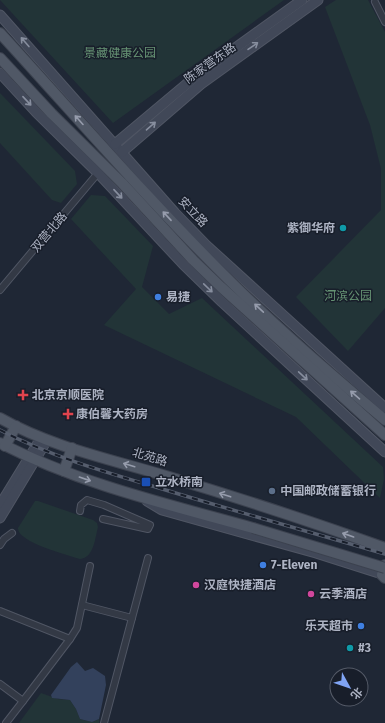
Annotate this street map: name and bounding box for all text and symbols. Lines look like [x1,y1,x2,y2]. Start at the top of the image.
one-way arrow [20,37,29,47]
street label: 陈家营东路 [182,40,238,86]
one-way arrow [248,42,259,50]
park label: 景藏健康公园 [84,46,156,60]
one-way arrow [22,96,31,107]
one-way arrow [75,115,84,125]
one-way arrow [146,122,156,131]
one-way arrow [113,189,123,199]
street label: 安立路 [176,194,210,230]
street label: 双营北路 [28,209,70,255]
one-way arrow [162,211,172,221]
place label: 紫御华府 [287,221,335,235]
marker: 紫御华府 [338,223,348,233]
one-way arrow [202,283,212,292]
park label: 河滨公园 [324,289,372,303]
place label: 易捷 [166,290,190,304]
marker: 易捷 [153,292,163,302]
one-way arrow [254,303,264,313]
one-way arrow [298,372,308,381]
place label: 北京京顺医院 [32,388,104,402]
marker: 北京京顺医院 [17,389,29,401]
one-way arrow [350,390,361,399]
place label: 康伯馨大药房 [76,407,148,421]
marker: 康伯馨大药房 [63,409,73,419]
street label: 北苑路 [131,445,169,469]
one-way arrow [123,461,136,468]
place label: 立水桥南 [155,475,203,489]
one-way arrow [78,476,91,483]
marker: 立水桥南 [140,476,152,488]
place label: 中国邮政储蓄银行 [280,484,376,498]
marker: 中国邮政储蓄银行 [267,486,277,496]
one-way arrow [218,491,231,498]
one-way arrow [342,531,355,538]
place label: 7-Eleven [271,558,317,572]
marker: 7-Eleven [258,560,268,570]
place label: 汉庭快捷酒店 [204,578,276,592]
marker: 汉庭快捷酒店 [191,580,201,590]
place label: 云季酒店 [319,587,367,601]
marker: 云季酒店 [306,589,316,599]
place label: 乐天超市 [305,619,353,633]
marker: 乐天超市 [356,621,366,631]
place label: #3 [358,641,371,655]
marker: #3 [345,643,355,653]
north arrow [329,667,369,707]
text: 北 [348,685,365,701]

